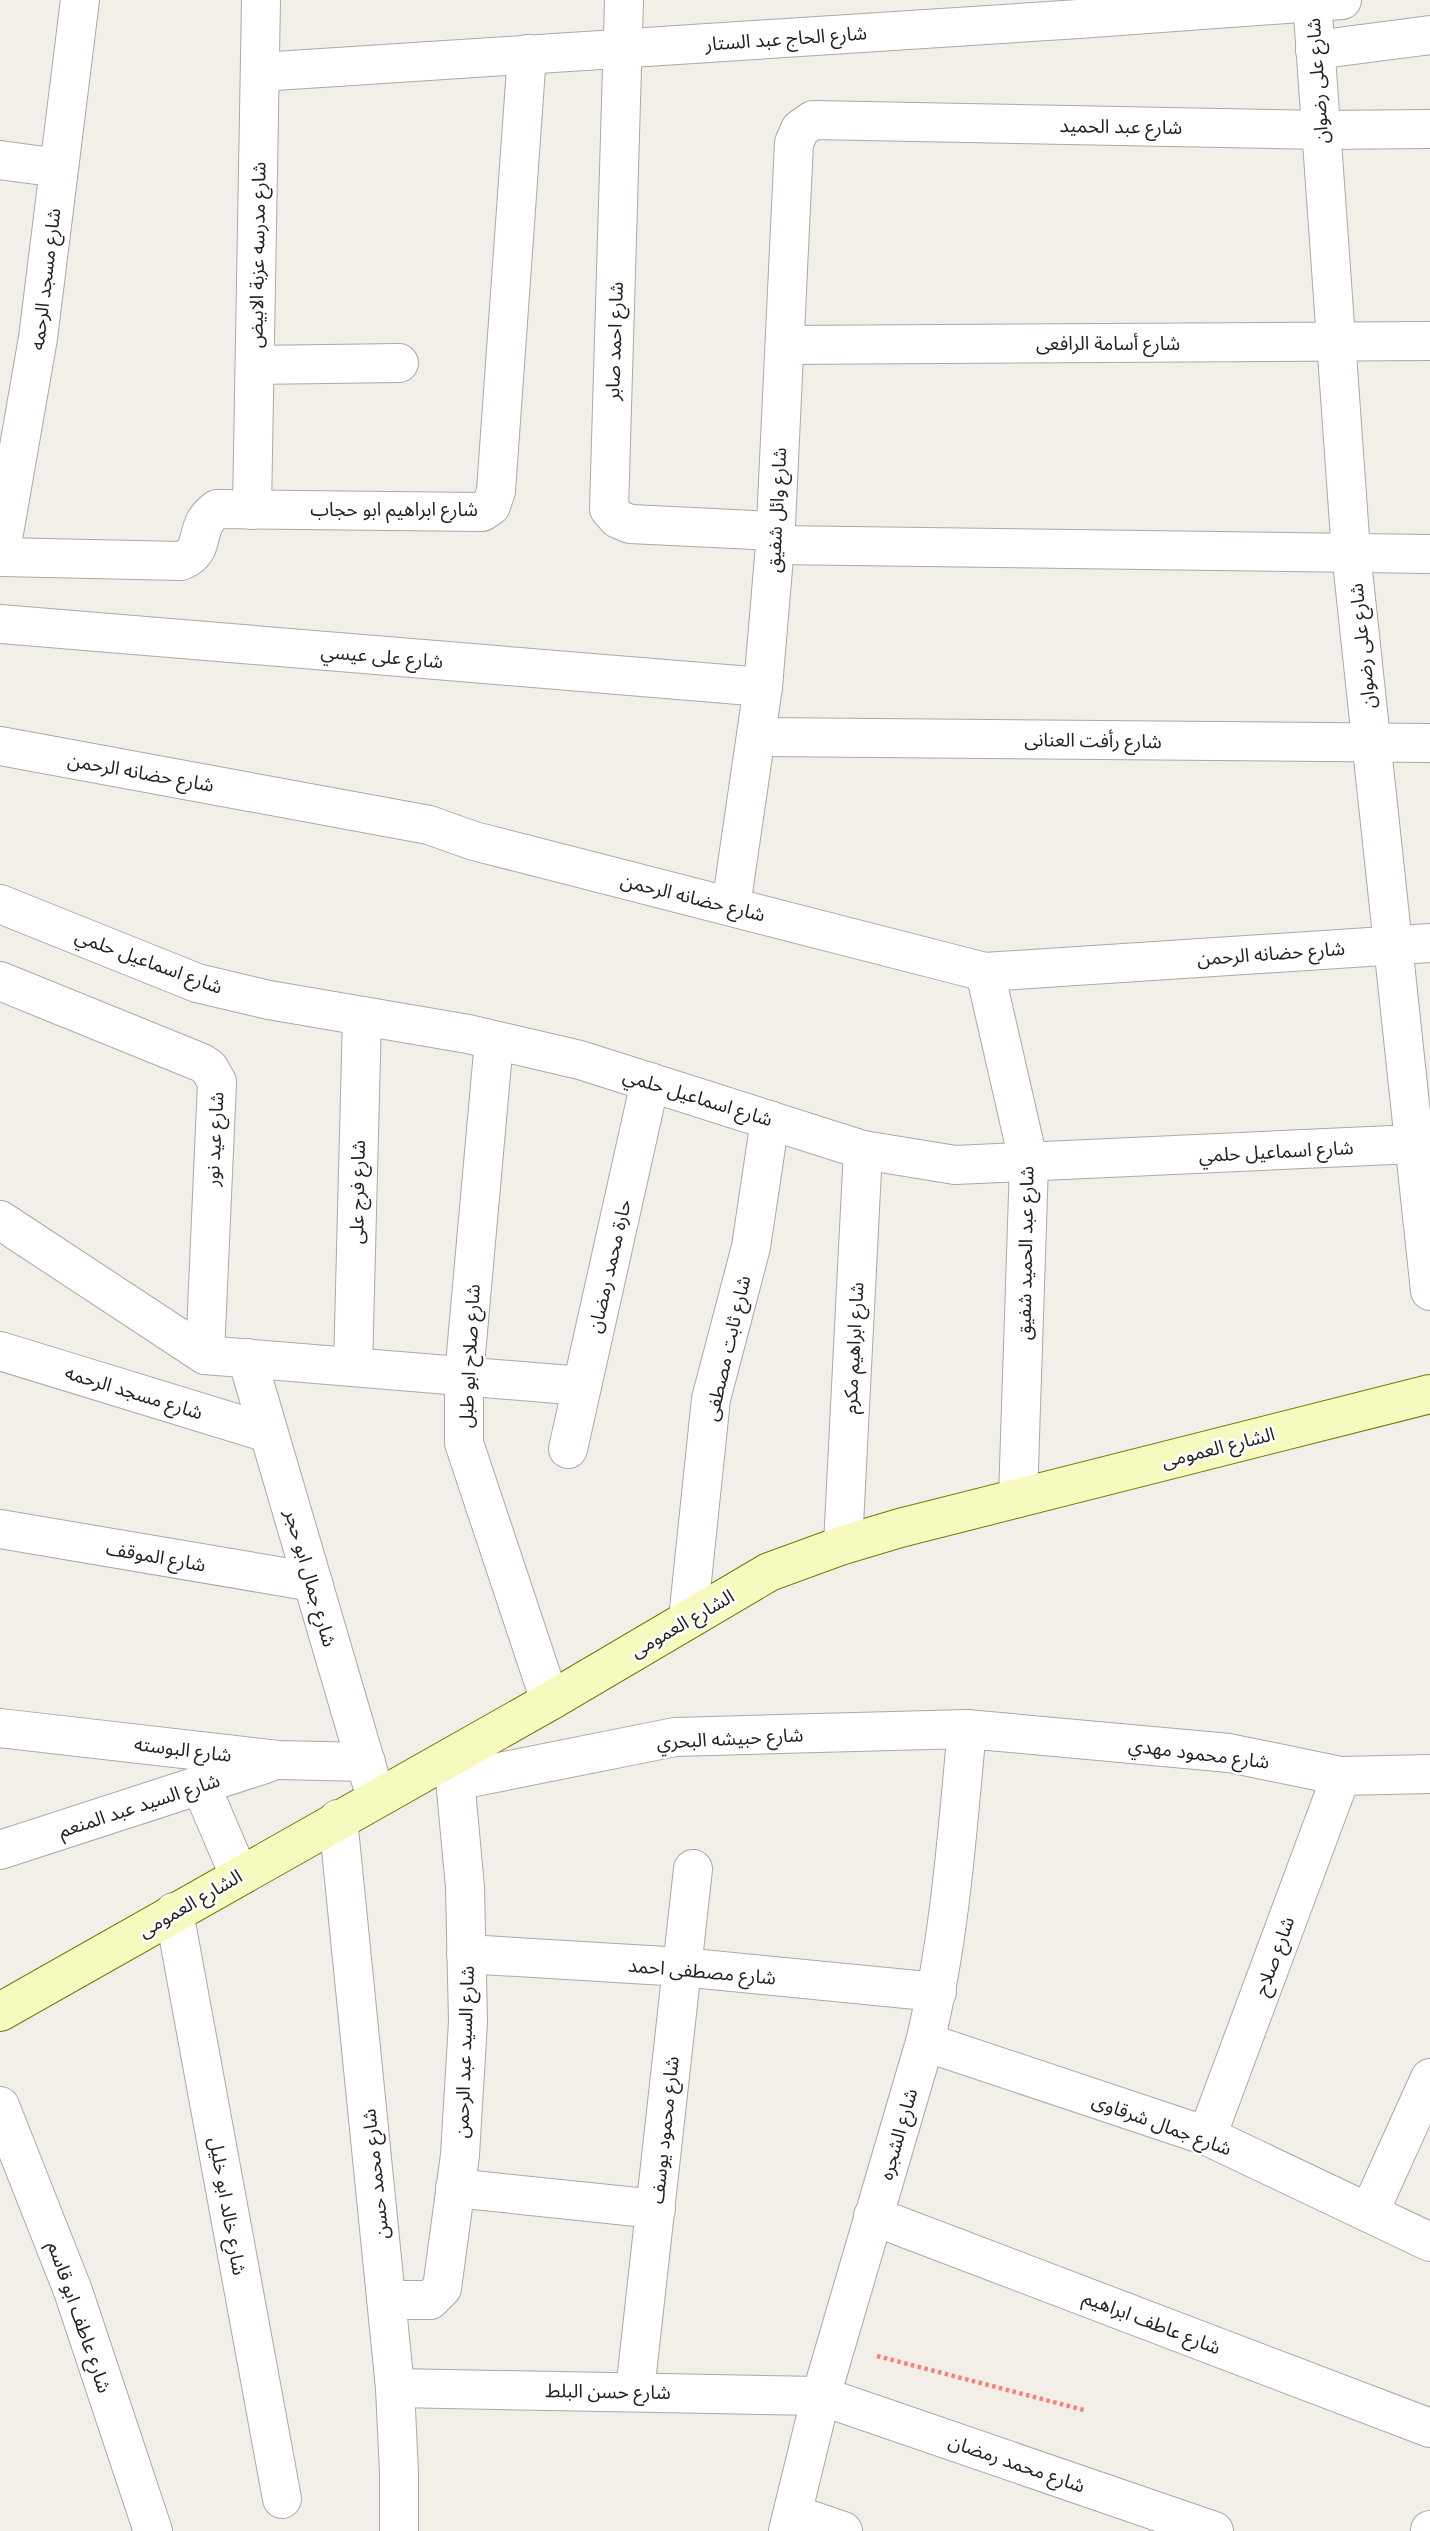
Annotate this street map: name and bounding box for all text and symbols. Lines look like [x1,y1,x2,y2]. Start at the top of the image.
street label: شارع على رضوان [1302,17,1335,145]
street label: شارع الحاج عبد الستار [703,21,868,58]
street label: شارع عبد الحميد [1059,114,1183,141]
street label: شارع مدرسه عزبة الابيض [244,162,273,348]
street label: شارع مسجد الرحمه [25,207,68,352]
street label: شارع احمد صابر [601,281,630,402]
street label: شارع أسامة الرافعى [1036,332,1180,357]
street label: شارع وائل شفيق [762,447,793,573]
street label: شارع ابراهيم ابو حجاب [310,498,478,524]
street label: شارع على رضوان [1344,582,1383,710]
street label: شارع على عيسي [320,640,444,677]
street label: شارع رأفت العنانى [1024,728,1162,755]
street label: شارع حضانه الرحمن [66,748,216,799]
street label: شارع حضانه الرحمن [618,868,768,928]
street label: شارع اسماعيل حلمي [71,924,226,1002]
street label: شارع حضانه الرحمن [1196,937,1346,972]
street label: شارع اسماعيل حلمي [619,1064,775,1134]
street label: شارع عيد نور [200,1091,230,1188]
street label: شارع اسماعيل حلمي [1198,1136,1354,1170]
street label: شارع فرج على [345,1140,372,1244]
street label: شارع عبد الحميد شفيق [1012,1166,1041,1340]
street label: حارة محمد رمضان [583,1197,636,1335]
street label: شارع ثابت مصطفى [700,1273,757,1424]
street label: شارع ابراهيم مكرم [839,1281,871,1415]
street label: شارع صلاح ابو طبل [454,1283,487,1429]
street label: شارع مسجد الرحمه [62,1361,205,1426]
street label: الشارع العمومى [1159,1422,1278,1475]
street label: شارع جمال ابو حجر [278,1506,341,1650]
street label: شارع الموقف [104,1536,207,1579]
street label: الشارع العمومى [626,1585,739,1664]
street label: شارع حبيشه البحري [656,1723,804,1757]
street label: شارع البوسته [133,1732,233,1769]
street label: شارع محمود مهدي [1127,1733,1271,1777]
street label: شارع السيد عبد المنعم [56,1769,224,1845]
street label: الشارع العمومى [134,1865,247,1944]
street label: شارع صلاح [1250,1913,1301,2000]
street label: شارع مصطفى احمد [627,1954,777,1991]
street label: شارع السيد عبد الرحمن [450,1965,481,2139]
street label: شارع محمود يوسف [645,2055,686,2205]
street label: شارع الشجره [874,2086,924,2183]
street label: شارع جمال شرقاوى [1088,2089,1235,2162]
street label: شارع محمد حسن [357,2107,396,2240]
street label: شارع خالد ابو خليل [202,2135,251,2277]
street label: شارع عاطف ابو قاسم [40,2238,116,2397]
street label: شارع عاطف ابراهيم [1079,2286,1224,2362]
street label: شارع حسن البلط [545,2379,671,2406]
street label: شارع محمد رمضان [945,2429,1088,2499]

